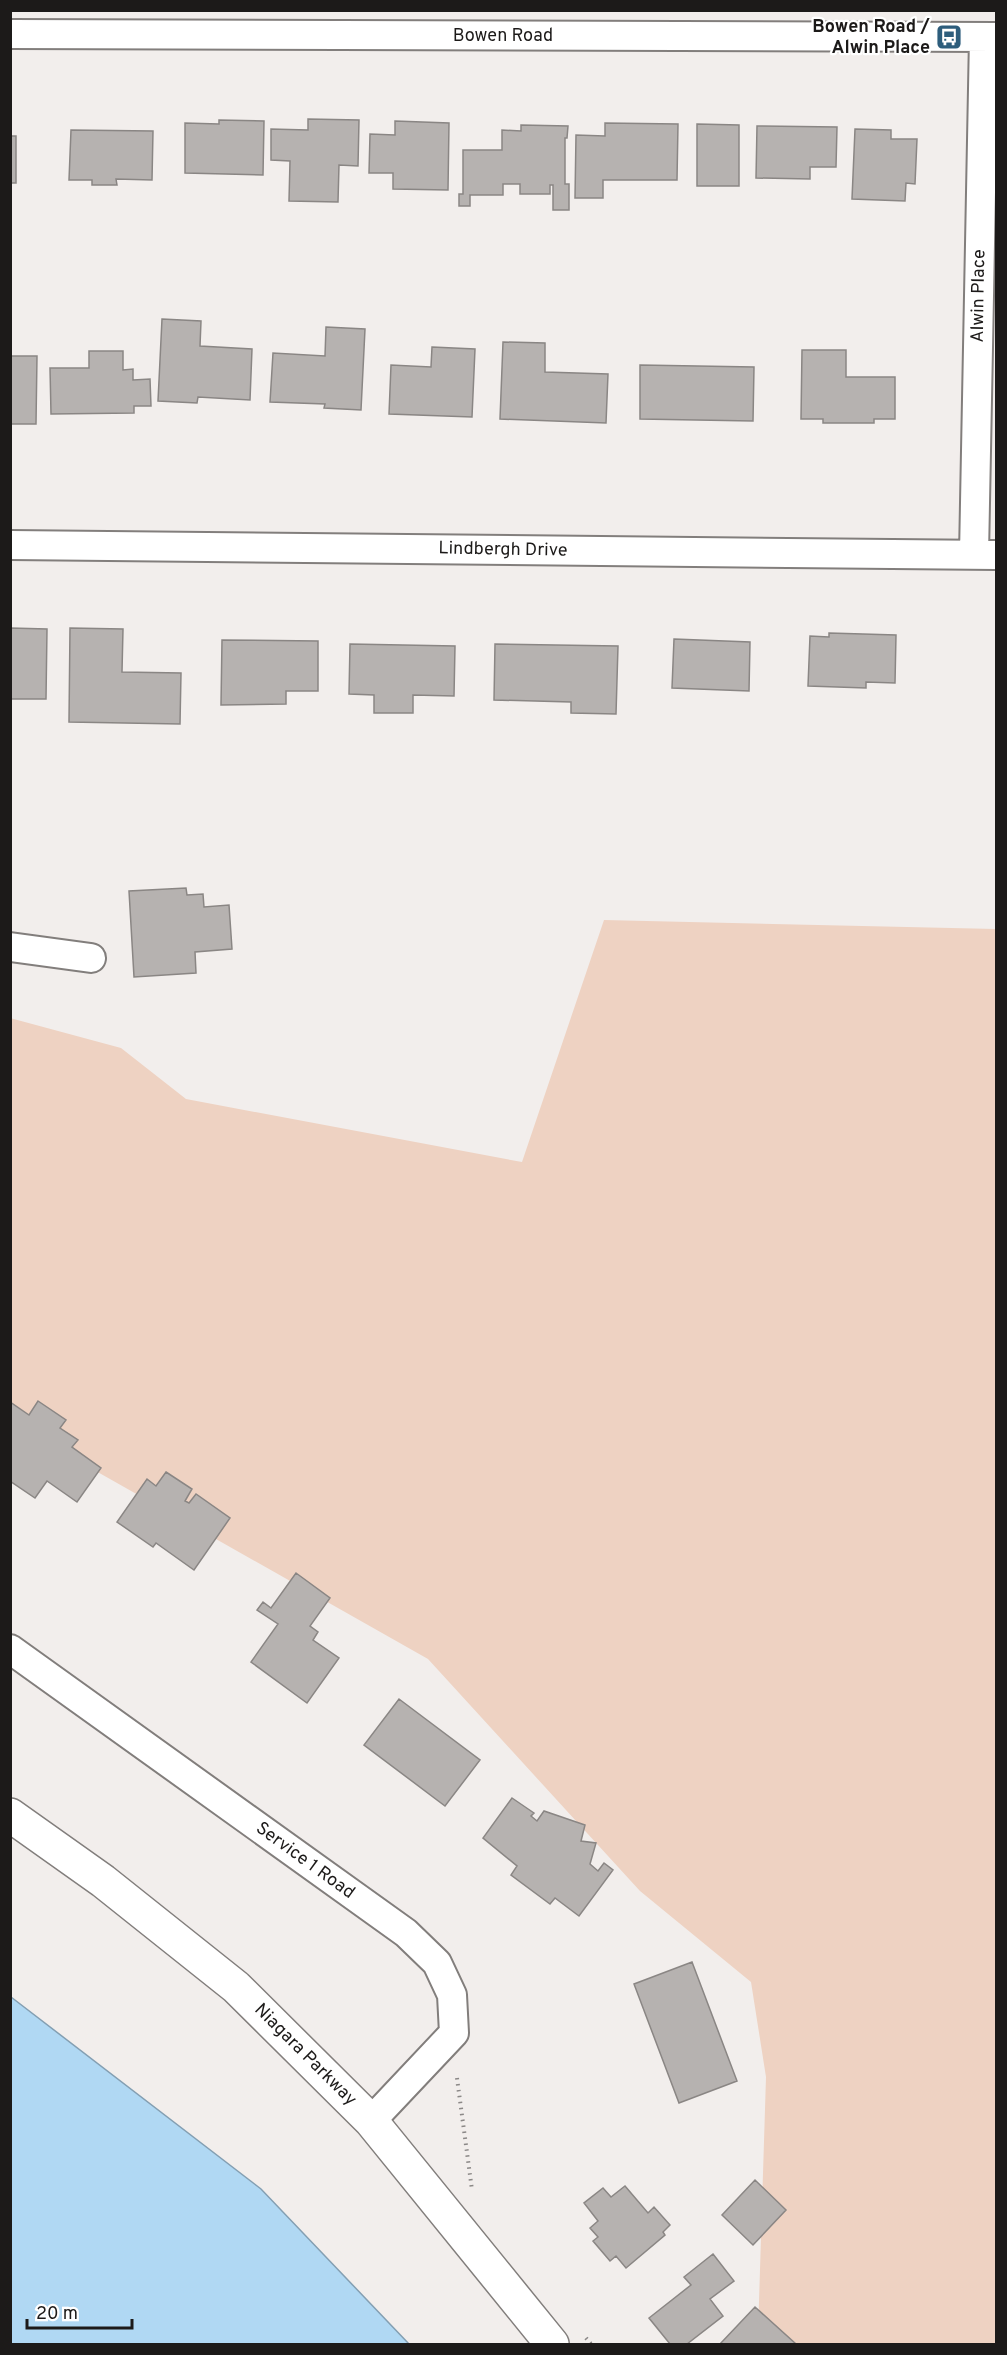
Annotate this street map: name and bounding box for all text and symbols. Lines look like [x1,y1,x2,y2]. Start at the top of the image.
place label: Bowen Road / Alwin Place [812,16,931,60]
bus stop icon: Bowen Road / Alwin Place [934,22,964,52]
street label: Bowen Road [453,25,553,48]
street label: Alwin Place [967,249,991,343]
street label: Lindbergh Drive [438,537,568,563]
street label: Service 1 Road [251,1817,359,1905]
street label: Niagara Parkway [249,1999,361,2111]
scale bar [27,2292,132,2330]
text: 20 m [36,2303,78,2326]

